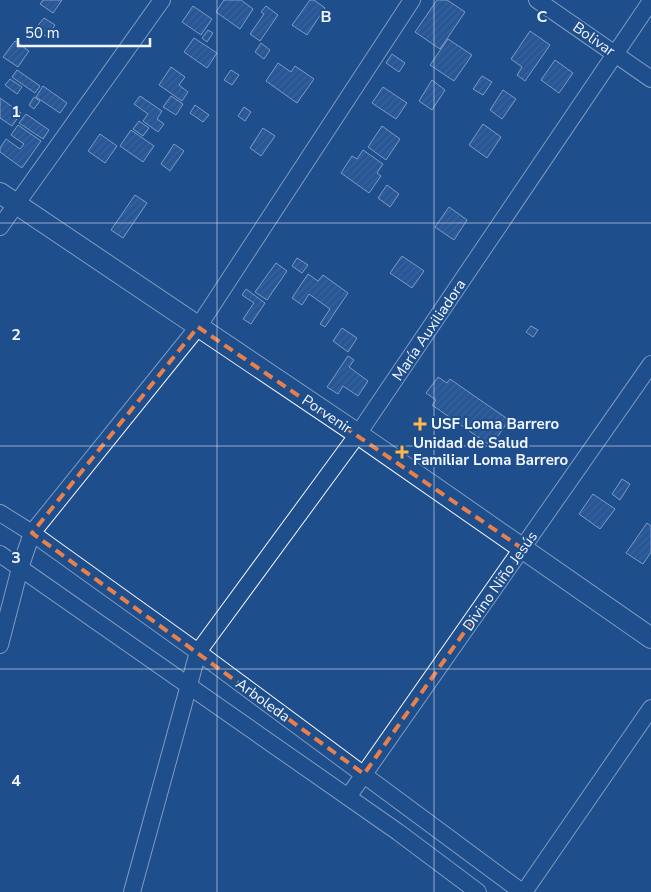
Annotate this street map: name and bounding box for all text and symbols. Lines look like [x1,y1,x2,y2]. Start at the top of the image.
text: B [320,6,332,28]
text: C [537,6,548,28]
scale bar [18,15,150,47]
street label: Bolivar [569,17,620,61]
text: 50 m [25,23,60,43]
text: 1 [11,101,21,123]
street label: María Auxiliadora [388,275,470,385]
text: 2 [11,324,21,346]
street label: Porvenir [298,390,356,438]
place label: USF Loma Barrero [431,414,559,434]
marker: USF Loma Barrero [413,417,427,431]
place label: Unidad de Salud Familiar Loma Barrero [413,433,569,470]
marker: Unidad de Salud Familiar Loma Barrero [395,445,409,459]
street label: Divino Niño Jesús [458,527,542,635]
text: 3 [11,547,21,569]
street label: Arboleda [232,674,294,726]
text: 4 [11,770,21,792]

